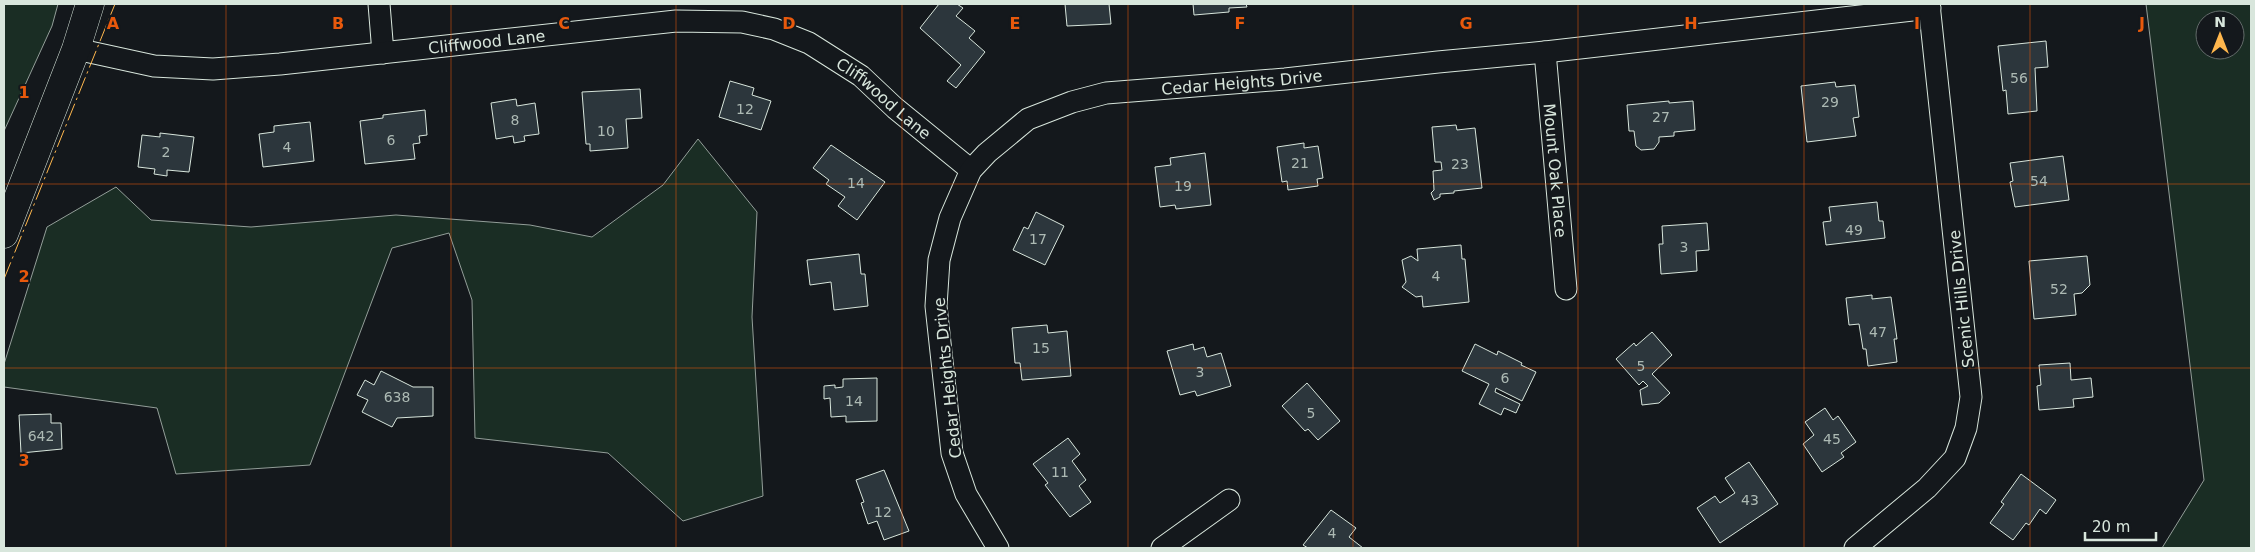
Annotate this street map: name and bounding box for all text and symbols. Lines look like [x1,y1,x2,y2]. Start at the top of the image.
north arrow [2195,10,2245,60]
text: A [107,14,120,33]
text: B [332,14,344,33]
text: C [558,14,570,33]
text: D [782,14,796,33]
text: E [1010,14,1020,33]
text: F [1235,14,1245,33]
text: G [1459,14,1473,33]
text: H [1684,14,1698,33]
text: I [1914,14,1920,33]
text: J [2138,14,2145,33]
text: N [2214,14,2226,30]
street label: Cliffwood Lane [427,26,546,58]
street label: Cliffwood Lane [833,54,935,143]
street label: Cedar Heights Drive [1160,66,1323,99]
house number: 56 [2010,70,2028,86]
text: 1 [18,83,30,102]
house number: 29 [1821,94,1839,110]
house number: 12 [736,101,754,117]
street label: Mount Oak Place [1540,103,1570,238]
house number: 27 [1652,109,1670,125]
house number: 8 [511,112,519,128]
house number: 10 [597,123,615,139]
house number: 6 [387,132,396,148]
house number: 4 [283,139,292,155]
house number: 2 [162,144,170,160]
house number: 21 [1291,155,1309,171]
house number: 23 [1451,156,1469,172]
house number: 54 [2030,173,2048,189]
house number: 14 [847,175,865,191]
house number: 19 [1174,178,1192,194]
house number: 49 [1845,222,1863,238]
street label: Scenic Hills Drive [1945,229,1978,369]
house number: 17 [1029,231,1047,247]
house number: 3 [1680,239,1688,255]
text: 2 [18,267,30,286]
house number: 4 [1432,268,1441,284]
house number: 52 [2050,281,2068,297]
street label: Cedar Heights Drive [930,297,965,459]
house number: 47 [1869,324,1887,340]
house number: 15 [1032,340,1050,356]
house number: 5 [1637,358,1645,374]
house number: 3 [1196,364,1204,380]
house number: 6 [1501,370,1510,386]
house number: 638 [384,389,410,405]
house number: 14 [845,393,863,409]
house number: 5 [1307,405,1315,421]
house number: 642 [28,428,54,444]
house number: 45 [1823,431,1841,447]
text: 3 [18,451,30,470]
house number: 11 [1051,464,1069,480]
house number: 43 [1741,492,1759,508]
house number: 12 [874,504,892,520]
scale bar [2085,510,2156,542]
text: 20 m [2092,518,2130,536]
house number: 4 [1328,525,1337,541]

